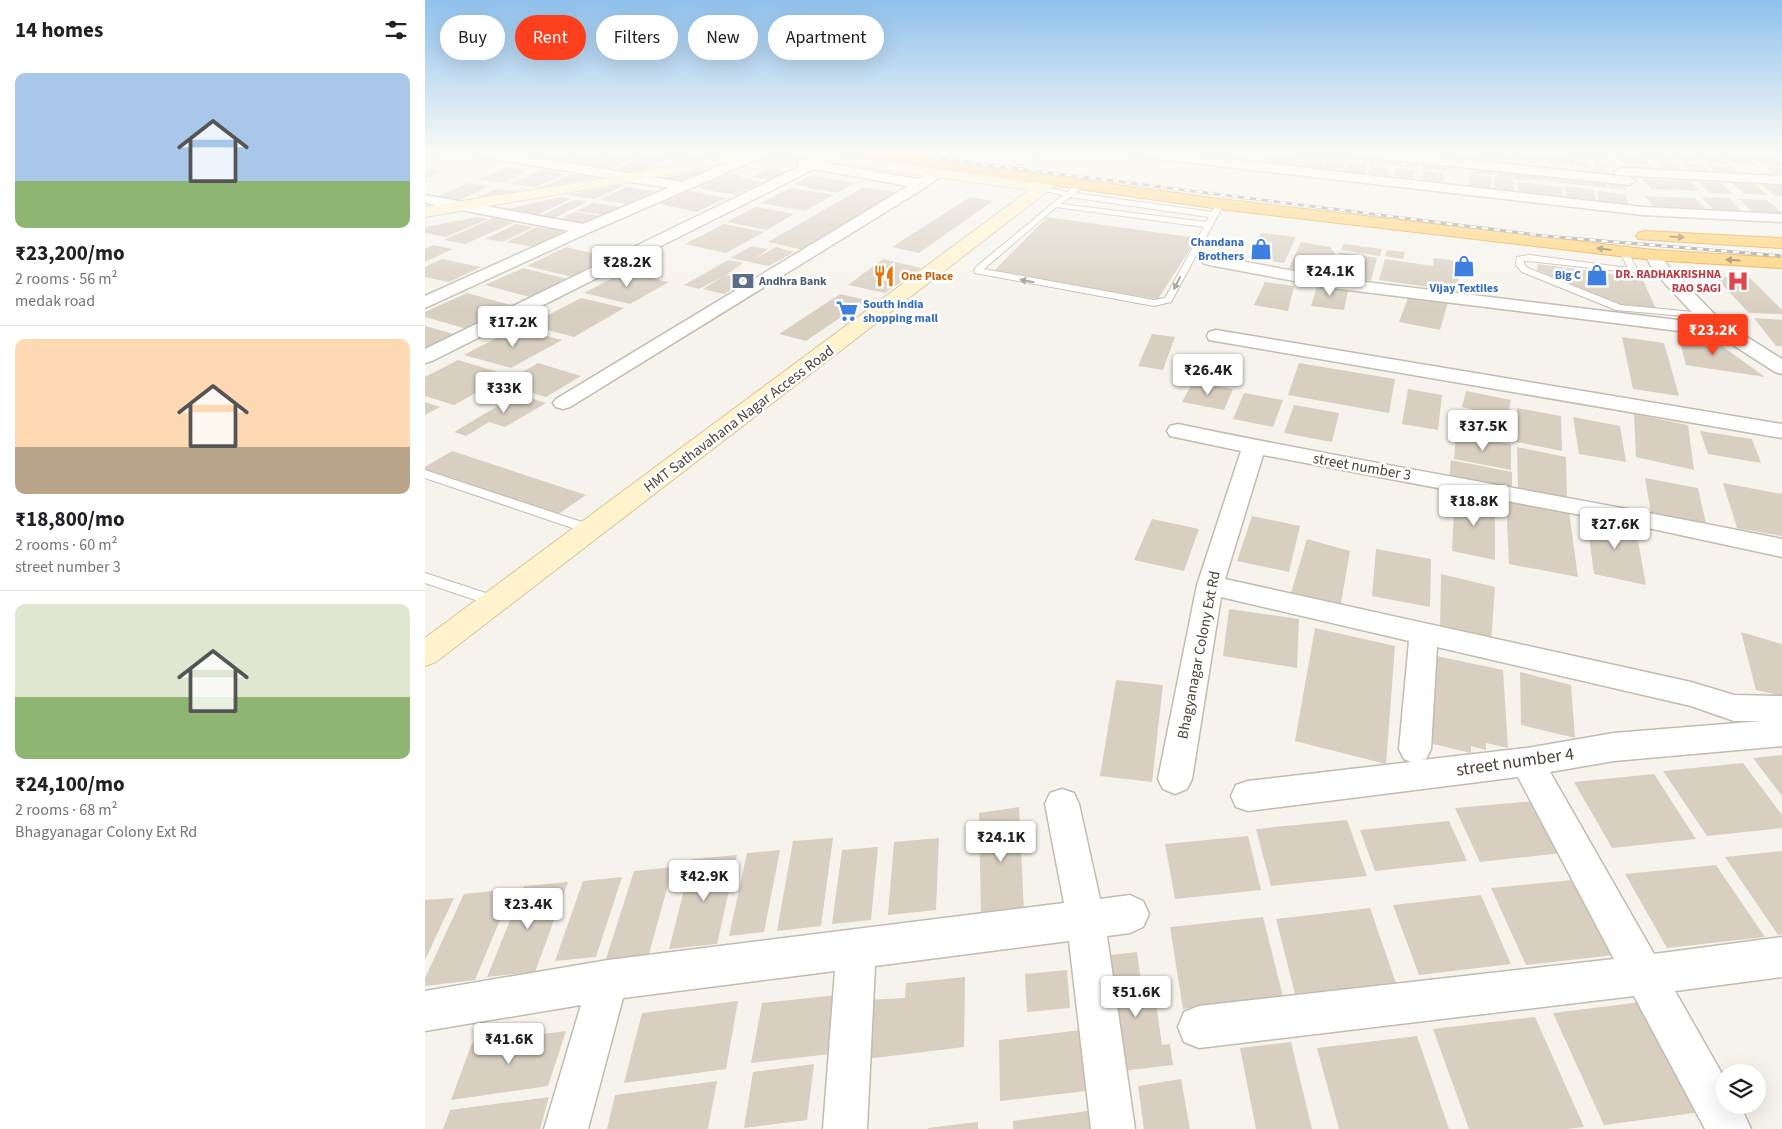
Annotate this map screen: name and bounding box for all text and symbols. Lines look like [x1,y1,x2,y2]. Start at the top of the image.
text: 14 homes [15,15,103,45]
chip: Buy [440,15,505,60]
chip: Rent [515,15,586,60]
chip: Filters [596,15,678,60]
chip: New [688,15,758,60]
chip: Apartment [768,15,884,60]
icon: filters [382,16,410,44]
icon: home [168,106,258,196]
place label: Chandana Brothers [1191,234,1244,265]
one-way arrow [1669,234,1685,242]
shop icon: Chandana Brothers [1248,236,1274,262]
text: ₹23,200/mo [15,238,125,268]
one-way arrow [1596,245,1612,253]
pin: ₹28.2K [586,246,668,288]
text: ₹28.2K [603,251,651,273]
shop icon: Vijay Textiles [1451,253,1477,279]
pin: ₹24.1K [1289,254,1371,297]
one-way arrow [1725,255,1741,263]
text: ₹24.1K [1306,260,1354,282]
shop icon: Big C [1584,262,1610,288]
restaurant icon: One Place [871,263,897,289]
place label: DR. RADHAKRISHNA RAO SAGI [1615,266,1721,297]
place label: Big C [1555,267,1581,284]
text: 2 rooms · 56 m² [15,268,117,290]
bank icon: Andhra Bank [730,268,756,294]
place label: One Place [901,268,953,285]
hospital icon: DR. RADHAKRISHNA RAO SAGI [1725,268,1751,294]
place label: Andhra Bank [758,273,827,290]
one-way arrow [1019,276,1035,284]
one-way arrow [1173,276,1181,290]
place label: Vijay Textiles [1429,280,1498,297]
text: medak road [15,290,95,312]
place label: South india shopping mall [863,296,939,327]
supermarket icon: South india shopping mall [834,298,860,324]
pin: ₹17.2K [472,306,554,348]
text: ₹17.2K [489,311,537,333]
pin: ₹23.2K [1672,314,1754,356]
text: ₹23.2K [1689,319,1737,341]
street label: HMT Sathavahana Nagar Access Road [639,340,839,498]
pin: ₹26.4K [1167,354,1249,396]
text: ₹26.4K [1184,359,1232,381]
icon: home [168,371,258,461]
pin: ₹33K [474,372,534,414]
text: ₹33K [486,377,522,399]
pin: ₹37.5K [1442,410,1524,452]
text: ₹37.5K [1459,415,1507,437]
street label: street number 3 [1311,448,1413,486]
pin: ₹18.8K [1433,484,1515,527]
text: ₹18.8K [1450,490,1498,512]
text: ₹18,800/mo [15,504,125,534]
pin: ₹27.6K [1574,508,1656,550]
text: ₹27.6K [1591,513,1639,535]
text: 2 rooms · 60 m² [15,534,117,556]
text: street number 3 [15,556,121,578]
street label: Bhagyanagar Colony Ext Rd [1172,569,1226,741]
icon: home [168,636,258,726]
street label: street number 4 [1454,741,1576,783]
text: ₹24,100/mo [15,769,125,799]
text: 2 rooms · 68 m² [15,799,117,821]
pin: ₹24.1K [960,820,1042,863]
text: Bhagyanagar Colony Ext Rd [15,821,197,843]
text: ₹24.1K [977,826,1025,848]
pin: ₹42.9K [663,860,745,902]
text: ₹42.9K [680,865,728,887]
pin: ₹23.4K [487,888,569,930]
text: ₹23.4K [504,893,552,915]
pin: ₹51.6K [1095,976,1177,1018]
text: ₹51.6K [1112,981,1160,1003]
pin: ₹41.6K [468,1022,550,1065]
text: ₹41.6K [485,1028,533,1050]
map controls [1716,1064,1766,1114]
button: layers [1716,1064,1766,1114]

